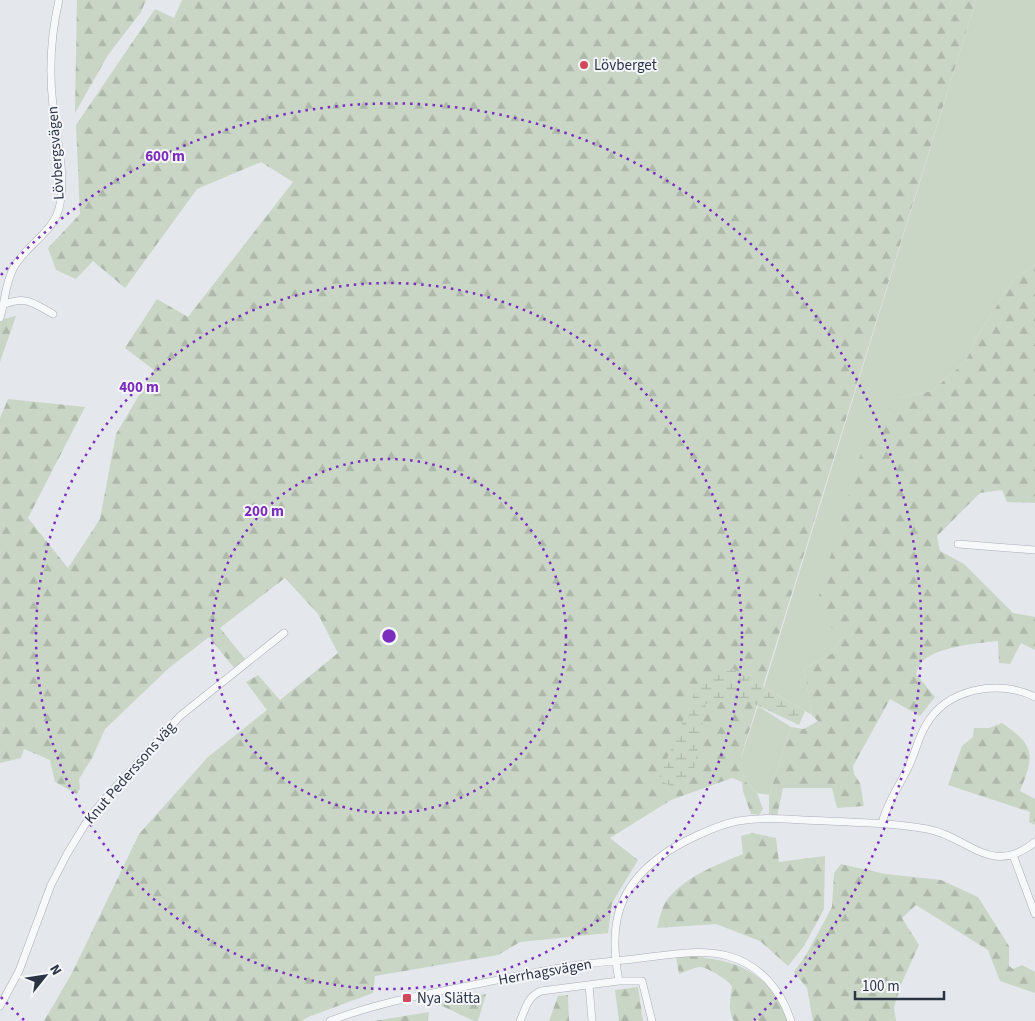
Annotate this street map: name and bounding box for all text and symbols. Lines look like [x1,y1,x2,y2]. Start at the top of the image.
place label: Lövberget [594,55,657,76]
marker: Lövberget [578,59,590,71]
street label: Lövbergsvägen [42,105,70,201]
text: 600 m [145,146,185,167]
text: 400 m [119,377,159,398]
text: 200 m [244,501,284,522]
centre of rings [380,627,398,645]
street label: Knut Pederssons väg [80,717,181,829]
north arrow [20,951,70,1001]
street label: Herrhagsvägen [497,953,593,991]
text: N [44,961,66,979]
scale bar [855,968,944,1000]
text: 100 m [862,976,900,997]
place label: Nya Slätta [417,988,480,1009]
marker: Nya Slätta [401,992,413,1004]

